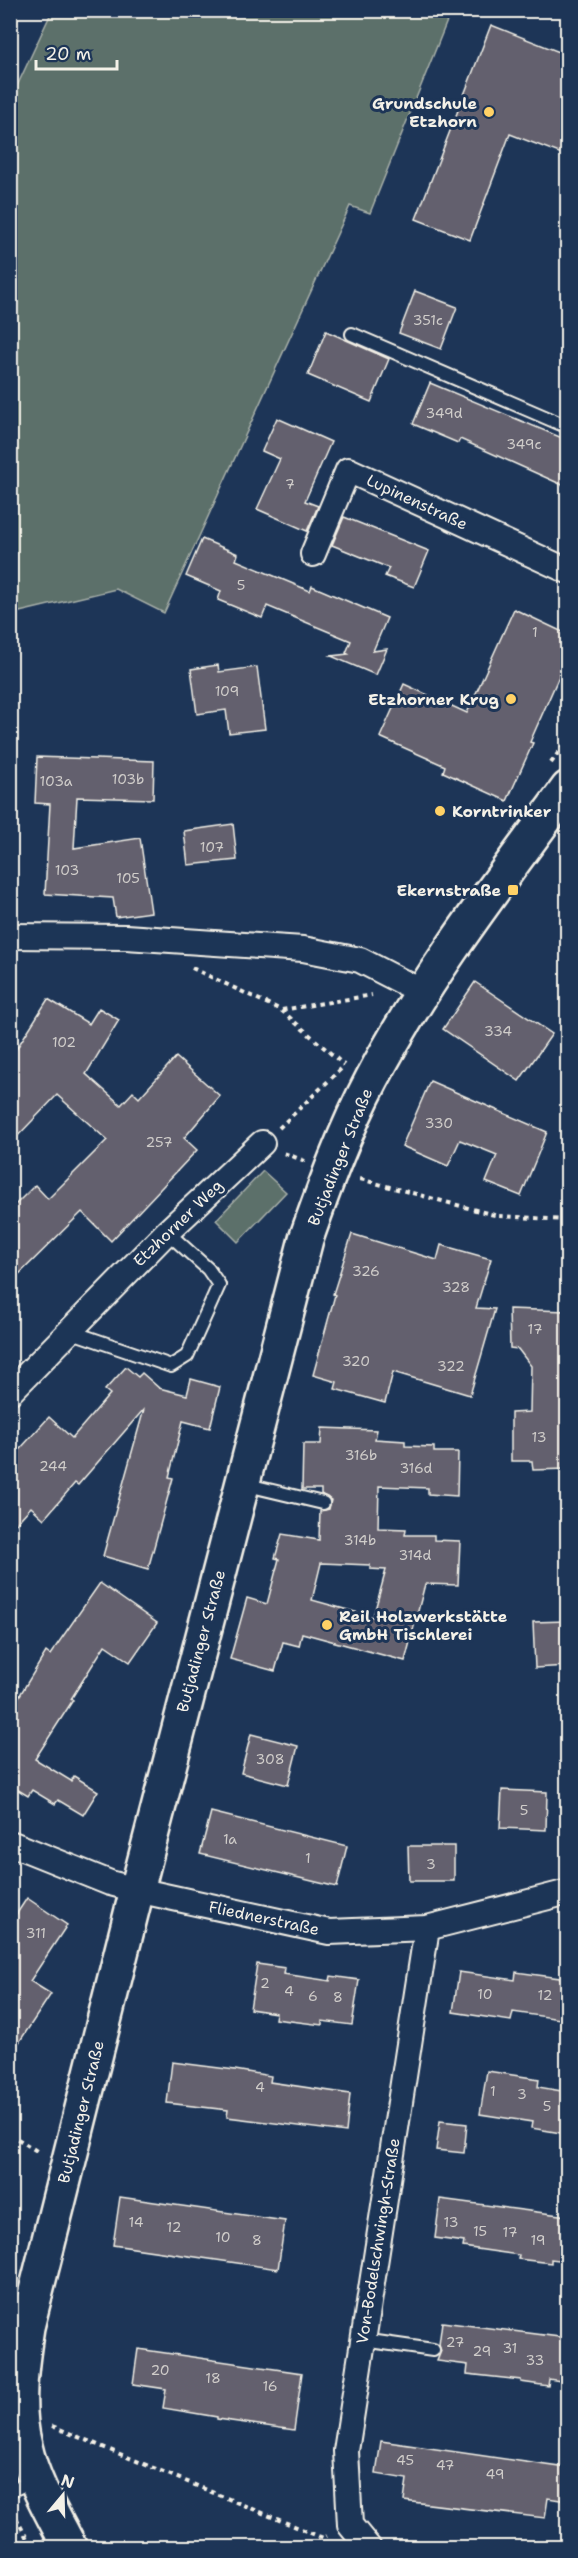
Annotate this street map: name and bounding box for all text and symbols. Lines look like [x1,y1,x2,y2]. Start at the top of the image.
scale bar [36,33,117,71]
text: 20 m [45,42,91,66]
place label: Grundschule Etzhorn [372,93,477,132]
marker: Grundschule Etzhorn [482,105,496,119]
house number: 351c [413,311,443,329]
house number: 349d [425,404,463,422]
house number: 349c [506,435,542,453]
street label: Lupinenstraße [363,469,471,535]
house number: 7 [285,475,295,493]
house number: 5 [237,576,245,594]
house number: 1 [532,623,538,641]
house number: 109 [215,682,239,700]
place label: Etzhorner Krug [368,689,499,710]
marker: Etzhorner Krug [504,692,518,706]
house number: 103b [112,770,144,788]
house number: 103a [40,772,73,790]
place label: Korntrinker [452,801,552,822]
marker: Korntrinker [433,804,447,818]
house number: 107 [200,838,224,856]
house number: 103 [55,861,79,879]
house number: 105 [116,869,140,887]
place label: Ekernstraße [397,880,501,901]
marker: Ekernstraße [506,883,520,897]
house number: 334 [484,1022,512,1040]
house number: 102 [52,1033,76,1051]
street label: Butjadinger Straße [303,1085,377,1229]
house number: 330 [425,1114,453,1132]
house number: 257 [145,1133,173,1151]
street label: Etzhorner Weg [129,1175,227,1271]
house number: 326 [352,1262,380,1280]
house number: 328 [442,1278,470,1296]
house number: 17 [528,1320,542,1338]
house number: 320 [342,1352,370,1370]
house number: 322 [437,1357,465,1375]
house number: 13 [532,1428,546,1446]
house number: 316b [345,1446,377,1464]
house number: 244 [39,1457,67,1475]
house number: 316d [400,1459,433,1477]
house number: 314b [344,1531,376,1549]
house number: 314d [399,1546,432,1564]
street label: Butjadinger Straße [172,1568,230,1714]
place label: Reil Holzwerkstätte GmbH Tischlerei [339,1606,508,1645]
marker: Reil Holzwerkstätte GmbH Tischlerei [320,1618,334,1632]
house number: 308 [256,1750,284,1768]
house number: 5 [520,1801,528,1819]
house number: 1a [223,1830,237,1848]
house number: 1 [305,1849,311,1867]
house number: 3 [426,1855,436,1873]
street label: Fliednerstraße [207,1896,321,1940]
house number: 311 [26,1924,46,1942]
house number: 2 [260,1974,270,1992]
house number: 4 [284,1982,294,2000]
house number: 10 [477,1985,493,2003]
house number: 12 [538,1986,552,2004]
house number: 6 [308,1987,318,2005]
house number: 8 [333,1988,343,2006]
street label: Butjadinger Straße [53,2038,109,2186]
house number: 4 [255,2078,265,2096]
house number: 1 [490,2082,496,2100]
house number: 3 [517,2085,527,2103]
house number: 5 [543,2097,551,2115]
street label: Von-Bodelschwingh-Straße [351,2137,405,2345]
house number: 14 [128,2213,144,2231]
house number: 13 [444,2213,458,2231]
house number: 12 [167,2218,181,2236]
house number: 15 [473,2222,487,2240]
house number: 17 [503,2223,517,2241]
house number: 10 [215,2228,231,2246]
house number: 8 [252,2231,262,2249]
house number: 19 [530,2231,546,2249]
house number: 27 [446,2333,464,2351]
house number: 31 [503,2339,517,2357]
house number: 29 [473,2342,491,2360]
house number: 33 [526,2351,544,2369]
house number: 20 [150,2361,170,2379]
house number: 18 [205,2369,221,2387]
house number: 16 [262,2377,278,2395]
house number: 45 [396,2451,414,2469]
house number: 47 [436,2456,454,2474]
north arrow [33,2465,93,2525]
house number: 49 [486,2465,505,2483]
text: N [58,2469,77,2493]

